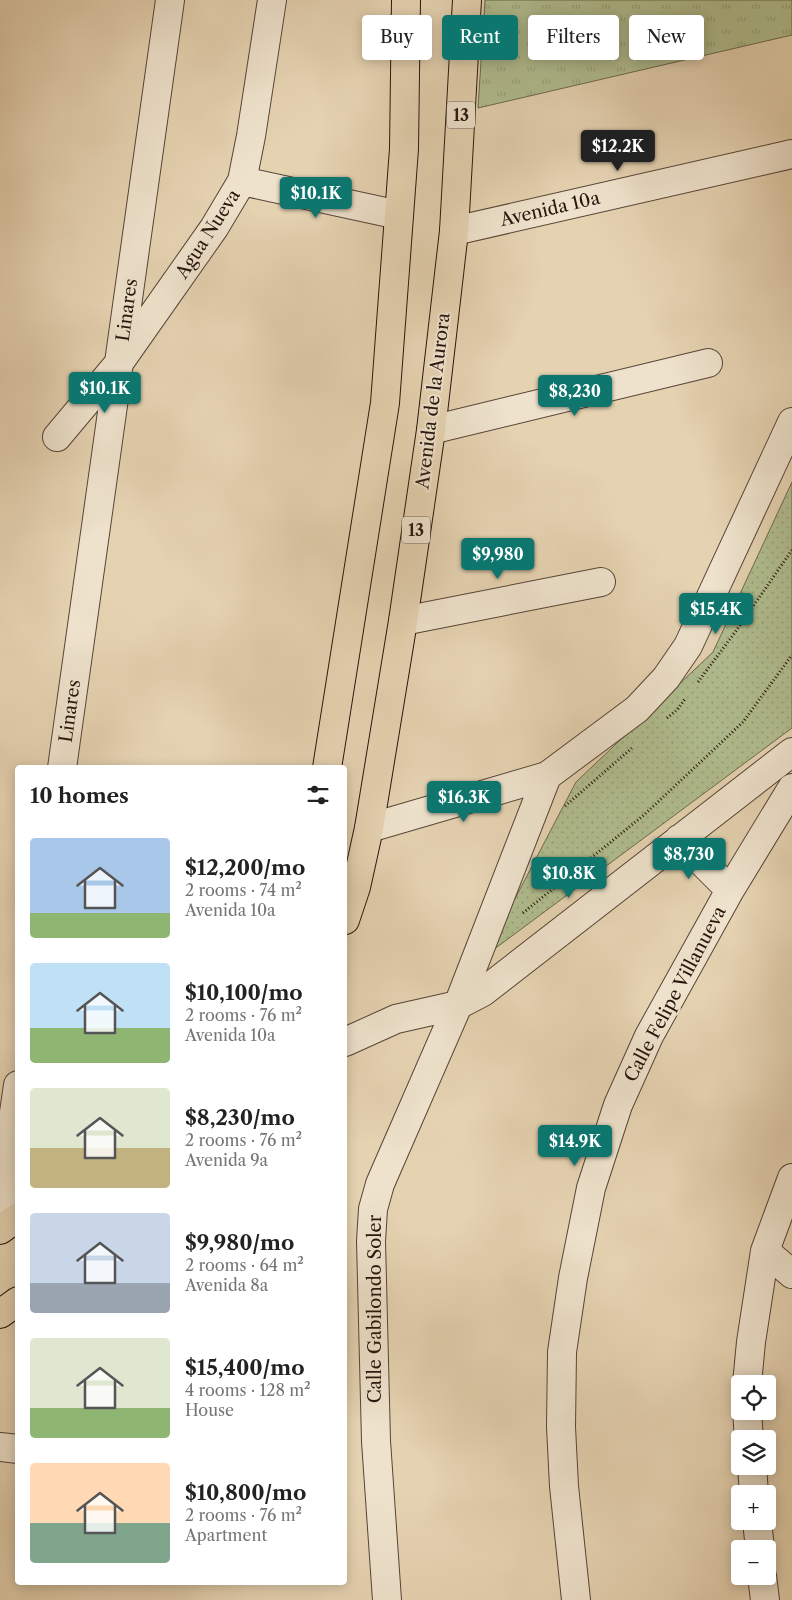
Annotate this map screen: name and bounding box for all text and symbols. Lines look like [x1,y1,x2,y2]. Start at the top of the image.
chip: Buy [362,15,432,60]
chip: Rent [442,15,518,60]
chip: Filters [528,15,619,60]
chip: New [629,15,704,60]
road number: 13 [447,102,475,128]
pin: $12.2K [577,130,659,172]
text: $12.2K [592,136,644,156]
pin: $10.1K [275,176,357,219]
text: $10.1K [291,183,341,203]
street label: Agua Nueva [170,185,245,284]
street label: Avenida 10a [497,187,603,231]
street label: Linares [112,277,142,343]
street label: Avenida de la Aurora [411,311,455,491]
pin: $10.1K [64,372,146,414]
pin: $8,230 [534,374,616,417]
text: $10.1K [80,378,130,398]
text: $8,230 [549,381,601,401]
road number: 13 [402,516,430,544]
pin: $9,980 [457,538,539,580]
text: $9,980 [472,544,524,564]
pin: $15.4K [675,592,757,635]
text: $15.4K [690,599,742,619]
street label: Linares [55,678,85,744]
pin: $16.3K [423,780,505,823]
icon: filters [304,781,332,809]
text: 10 homes [30,783,129,808]
text: $16.3K [438,787,490,807]
pin: $8,730 [648,838,730,880]
text: $8,730 [664,844,714,864]
text: $12,200/mo [185,855,305,880]
pin: $10.8K [528,856,610,899]
icon: home [70,858,130,918]
text: $10.8K [542,863,596,883]
text: 2 rooms · 74 m² [185,880,302,900]
text: Avenida 10a [185,900,276,920]
street label: Calle Felipe Villanueva [619,902,731,1085]
text: $10,100/mo [185,980,303,1005]
icon: home [70,983,130,1043]
text: 2 rooms · 76 m² [185,1005,302,1025]
text: Avenida 10a [185,1025,276,1045]
text: $8,230/mo [185,1105,295,1130]
icon: home [70,1108,130,1168]
pin: $14.9K [534,1124,616,1167]
text: 2 rooms · 76 m² [185,1130,302,1150]
text: $14.9K [549,1131,601,1151]
text: Avenida 9a [185,1150,268,1170]
street label: Calle Gabilondo Soler [364,1214,386,1403]
text: $9,980/mo [185,1230,294,1255]
icon: home [70,1233,130,1293]
text: 2 rooms · 64 m² [185,1255,304,1275]
text: Avenida 8a [185,1275,268,1295]
text: $15,400/mo [185,1355,305,1380]
icon: home [70,1358,130,1418]
map controls [731,1375,776,1585]
button: locate [731,1375,776,1420]
text: 4 rooms · 128 m² [185,1380,311,1400]
text: House [185,1400,234,1420]
button: layers [731,1430,776,1475]
text: $10,800/mo [185,1480,306,1505]
icon: home [70,1483,130,1543]
button: + [731,1485,776,1530]
text: 2 rooms · 76 m² [185,1505,302,1525]
text: Apartment [185,1525,267,1545]
button: − [731,1540,776,1585]

